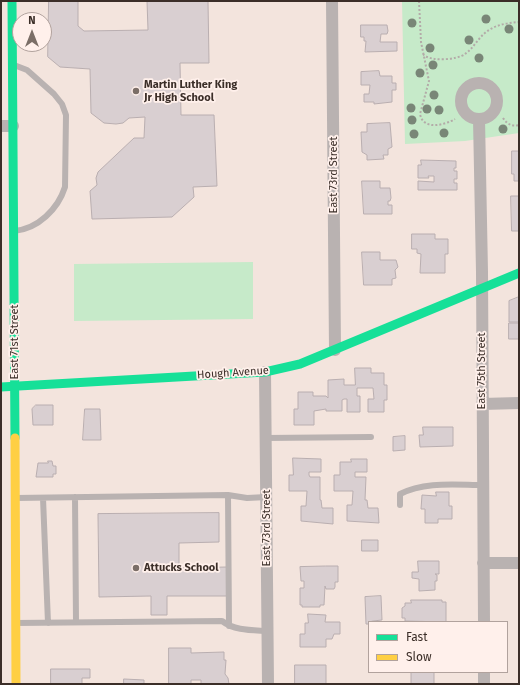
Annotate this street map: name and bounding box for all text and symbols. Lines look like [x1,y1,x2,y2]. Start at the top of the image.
north arrow [12,12,52,52]
text: N [28,14,36,27]
place label: Martin Luther King Jr High School [144,78,237,104]
marker: Martin Luther King Jr High School [131,86,141,96]
street label: East 73rd Street [327,136,341,214]
street label: East 71st Street [8,305,22,379]
street label: East 75th Street [475,333,489,409]
street label: Hough Avenue [197,364,269,382]
street label: East 73rd Street [260,489,274,567]
place label: Attucks School [144,561,219,575]
marker: Attucks School [131,563,141,573]
legend [368,621,508,673]
text: Fast [406,630,428,644]
text: Slow [406,650,432,664]

